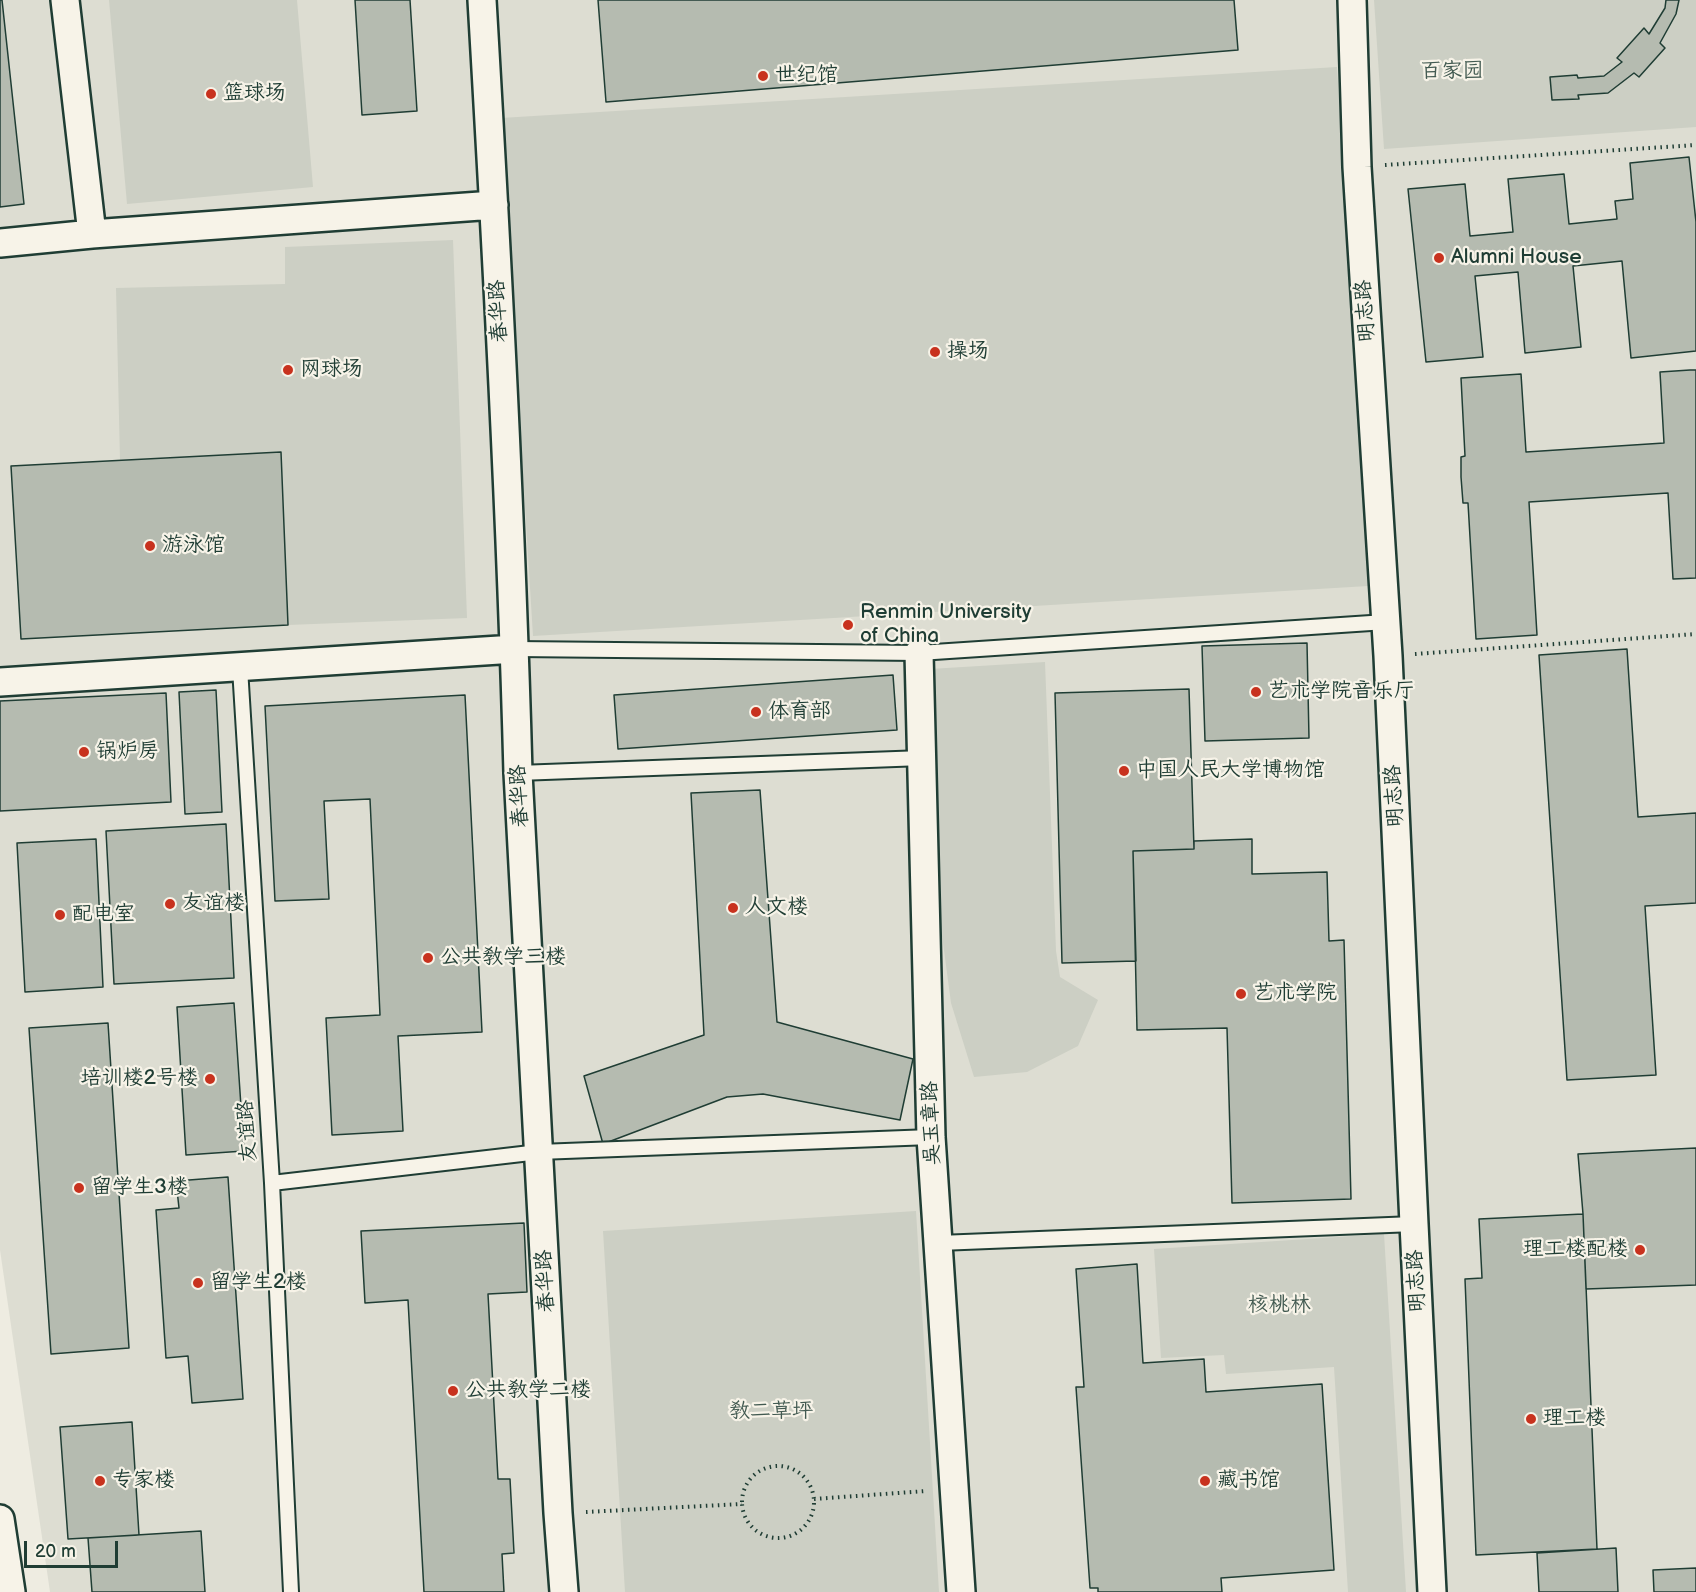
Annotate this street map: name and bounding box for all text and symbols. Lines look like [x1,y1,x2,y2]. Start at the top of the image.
park label: 百家园 [1421,59,1483,85]
place label: 世纪馆 [775,63,838,89]
marker: 世纪馆 [756,69,770,83]
place label: 篮球场 [223,81,286,107]
marker: 篮球场 [204,87,218,101]
place label: Alumni House [1451,245,1582,271]
marker: Alumni House [1432,251,1446,265]
street label: 春华路 [485,279,513,343]
street label: 明志路 [1351,279,1381,343]
place label: 操场 [947,339,989,365]
marker: 操场 [928,345,942,359]
place label: 网球场 [300,357,363,383]
marker: 网球场 [281,363,295,377]
place label: 游泳馆 [162,533,225,559]
marker: 游泳馆 [143,539,157,553]
place label: Renmin University of China [860,600,1032,650]
marker: Renmin University of China [841,618,855,632]
place label: 艺术学院音乐厅 [1268,679,1415,705]
marker: 艺术学院音乐厅 [1249,685,1263,699]
place label: 体育部 [768,699,831,725]
marker: 体育部 [749,705,763,719]
place label: 锅炉房 [96,739,159,765]
marker: 锅炉房 [77,745,91,759]
place label: 中国人民大学博物馆 [1136,758,1325,784]
street label: 春华路 [506,764,534,828]
marker: 中国人民大学博物馆 [1117,764,1131,778]
street label: 明志路 [1381,764,1409,828]
place label: 友谊楼 [182,891,245,917]
place label: 人文楼 [745,895,808,921]
marker: 友谊楼 [163,897,177,911]
marker: 人文楼 [726,901,740,915]
place label: 配电室 [72,902,135,928]
marker: 配电室 [53,908,67,922]
place label: 公共教学三楼 [440,945,566,971]
marker: 公共教学三楼 [421,951,435,965]
place label: 艺术学院 [1253,981,1337,1007]
marker: 艺术学院 [1234,987,1248,1001]
place label: 培训楼2号楼 [81,1066,198,1092]
marker: 培训楼2号楼 [203,1072,217,1086]
street label: 吴玉章路 [918,1081,946,1165]
street label: 友谊路 [233,1099,263,1163]
place label: 留学生3楼 [91,1175,188,1201]
marker: 留学生3楼 [72,1181,86,1195]
place label: 理工楼配楼 [1523,1237,1628,1263]
marker: 理工楼配楼 [1633,1243,1647,1257]
street label: 春华路 [532,1249,560,1313]
street label: 明志路 [1403,1249,1431,1313]
place label: 留学生2楼 [210,1270,306,1296]
marker: 留学生2楼 [191,1276,205,1290]
park label: 核桃林 [1248,1293,1310,1319]
place label: 公共教学二楼 [465,1378,591,1404]
marker: 公共教学二楼 [446,1384,460,1398]
park label: 教二草坪 [729,1399,813,1425]
place label: 理工楼 [1543,1406,1606,1432]
marker: 理工楼 [1524,1412,1538,1426]
place label: 专家楼 [112,1468,175,1494]
place label: 藏书馆 [1217,1468,1280,1494]
marker: 专家楼 [93,1474,107,1488]
marker: 藏书馆 [1198,1474,1212,1488]
scale bar [27,1529,122,1567]
text: 20 m [35,1541,76,1562]

